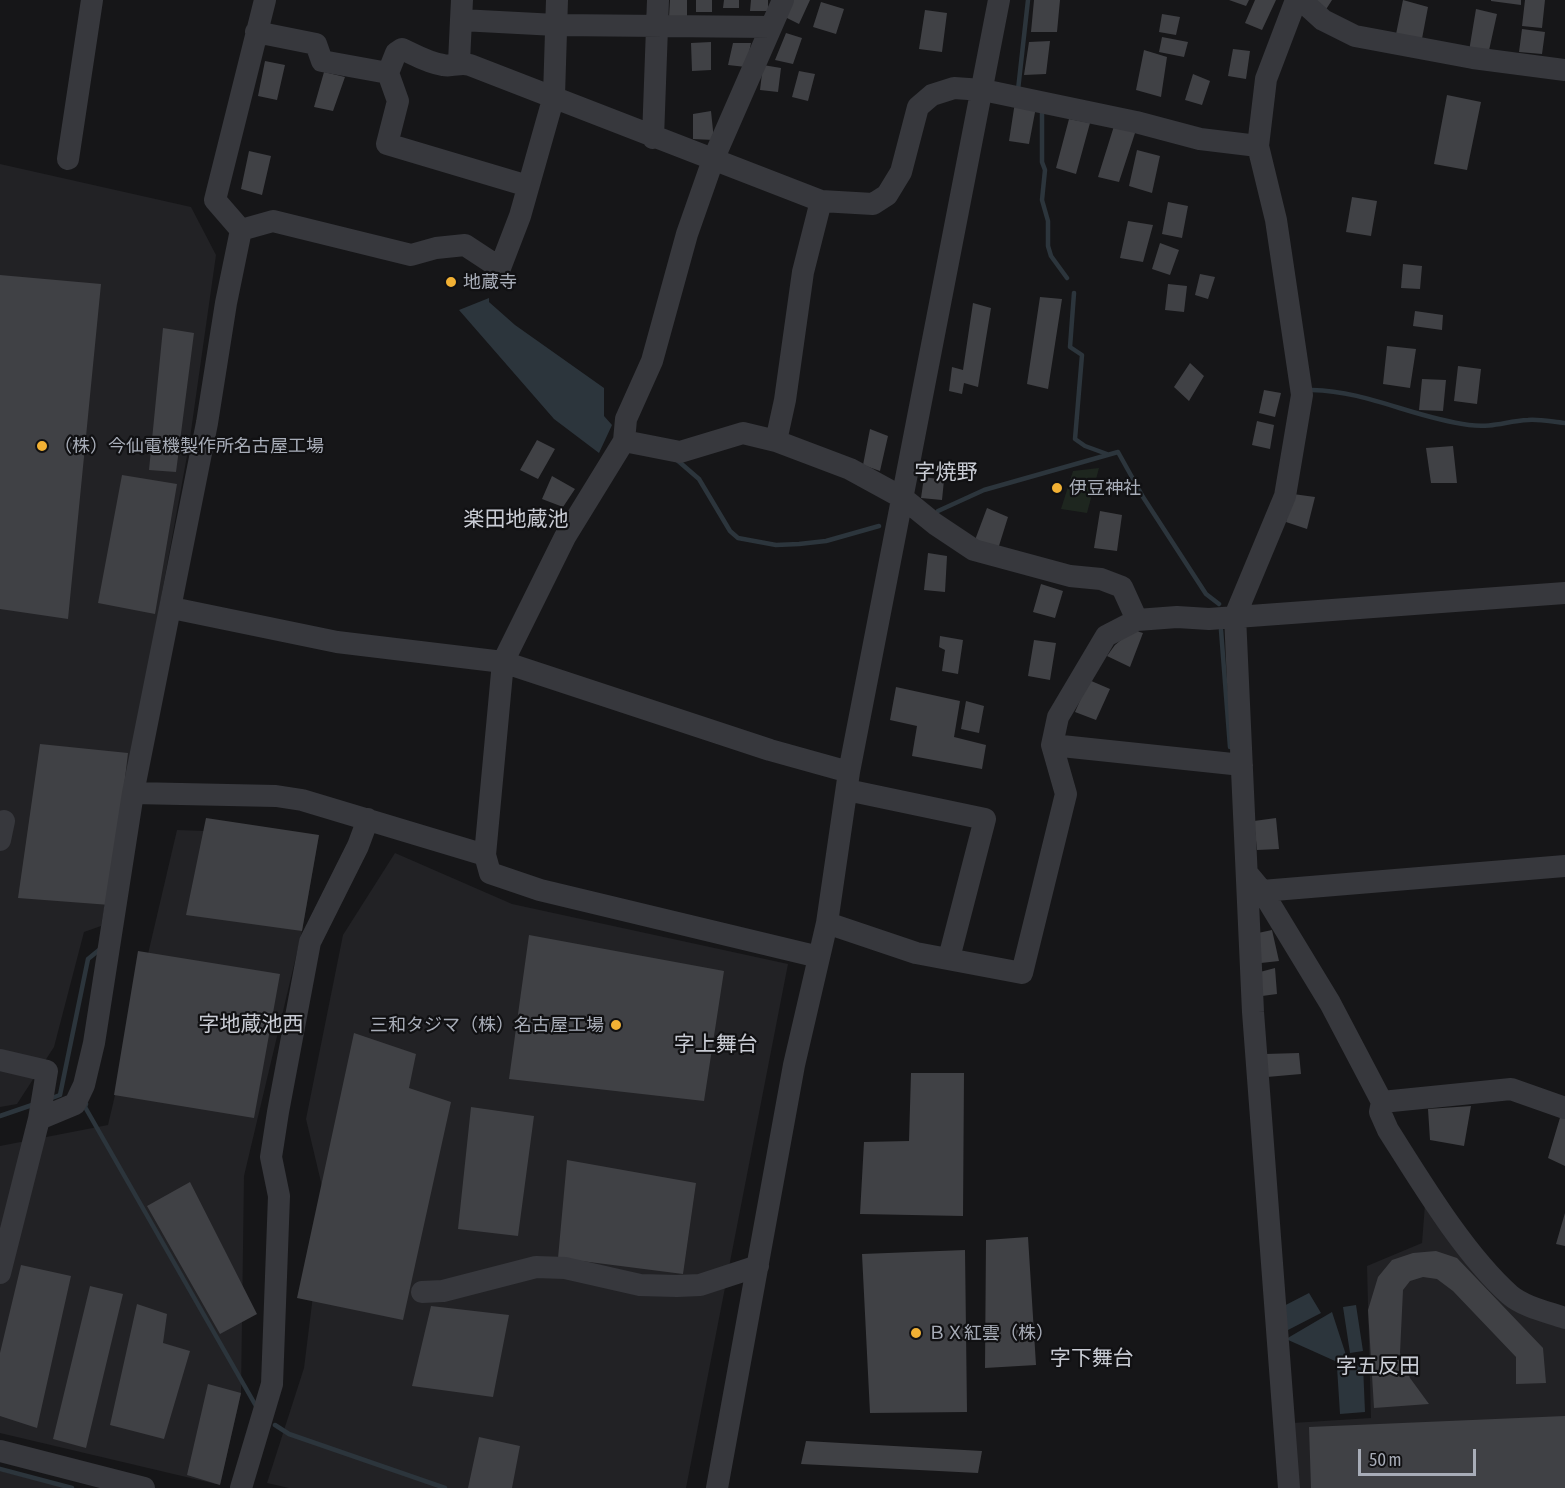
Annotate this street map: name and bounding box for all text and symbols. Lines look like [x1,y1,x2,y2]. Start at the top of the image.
place label: 地蔵寺 [463,271,517,293]
marker: 地蔵寺 [444,275,458,289]
place label: （株）今仙電機製作所名古屋工場 [54,435,324,457]
marker: （株）今仙電機製作所名古屋工場 [35,439,49,453]
district label: 字焼野 [915,459,977,485]
place label: 伊豆神社 [1069,477,1141,499]
marker: 伊豆神社 [1050,481,1064,495]
district label: 楽田地蔵池 [464,506,568,532]
district label: 字地蔵池西 [199,1011,303,1037]
place label: 三和タジマ（株）名古屋工場 [370,1014,604,1036]
marker: 三和タジマ（株）名古屋工場 [609,1018,623,1032]
district label: 字上舞台 [674,1031,758,1057]
place label: ＢＸ紅雲（株） [928,1322,1054,1344]
marker: ＢＸ紅雲（株） [909,1326,923,1340]
district label: 字下舞台 [1050,1345,1134,1371]
district label: 字五反田 [1336,1353,1420,1379]
scale bar [1361,1437,1480,1475]
text: 50 m [1369,1449,1401,1470]

